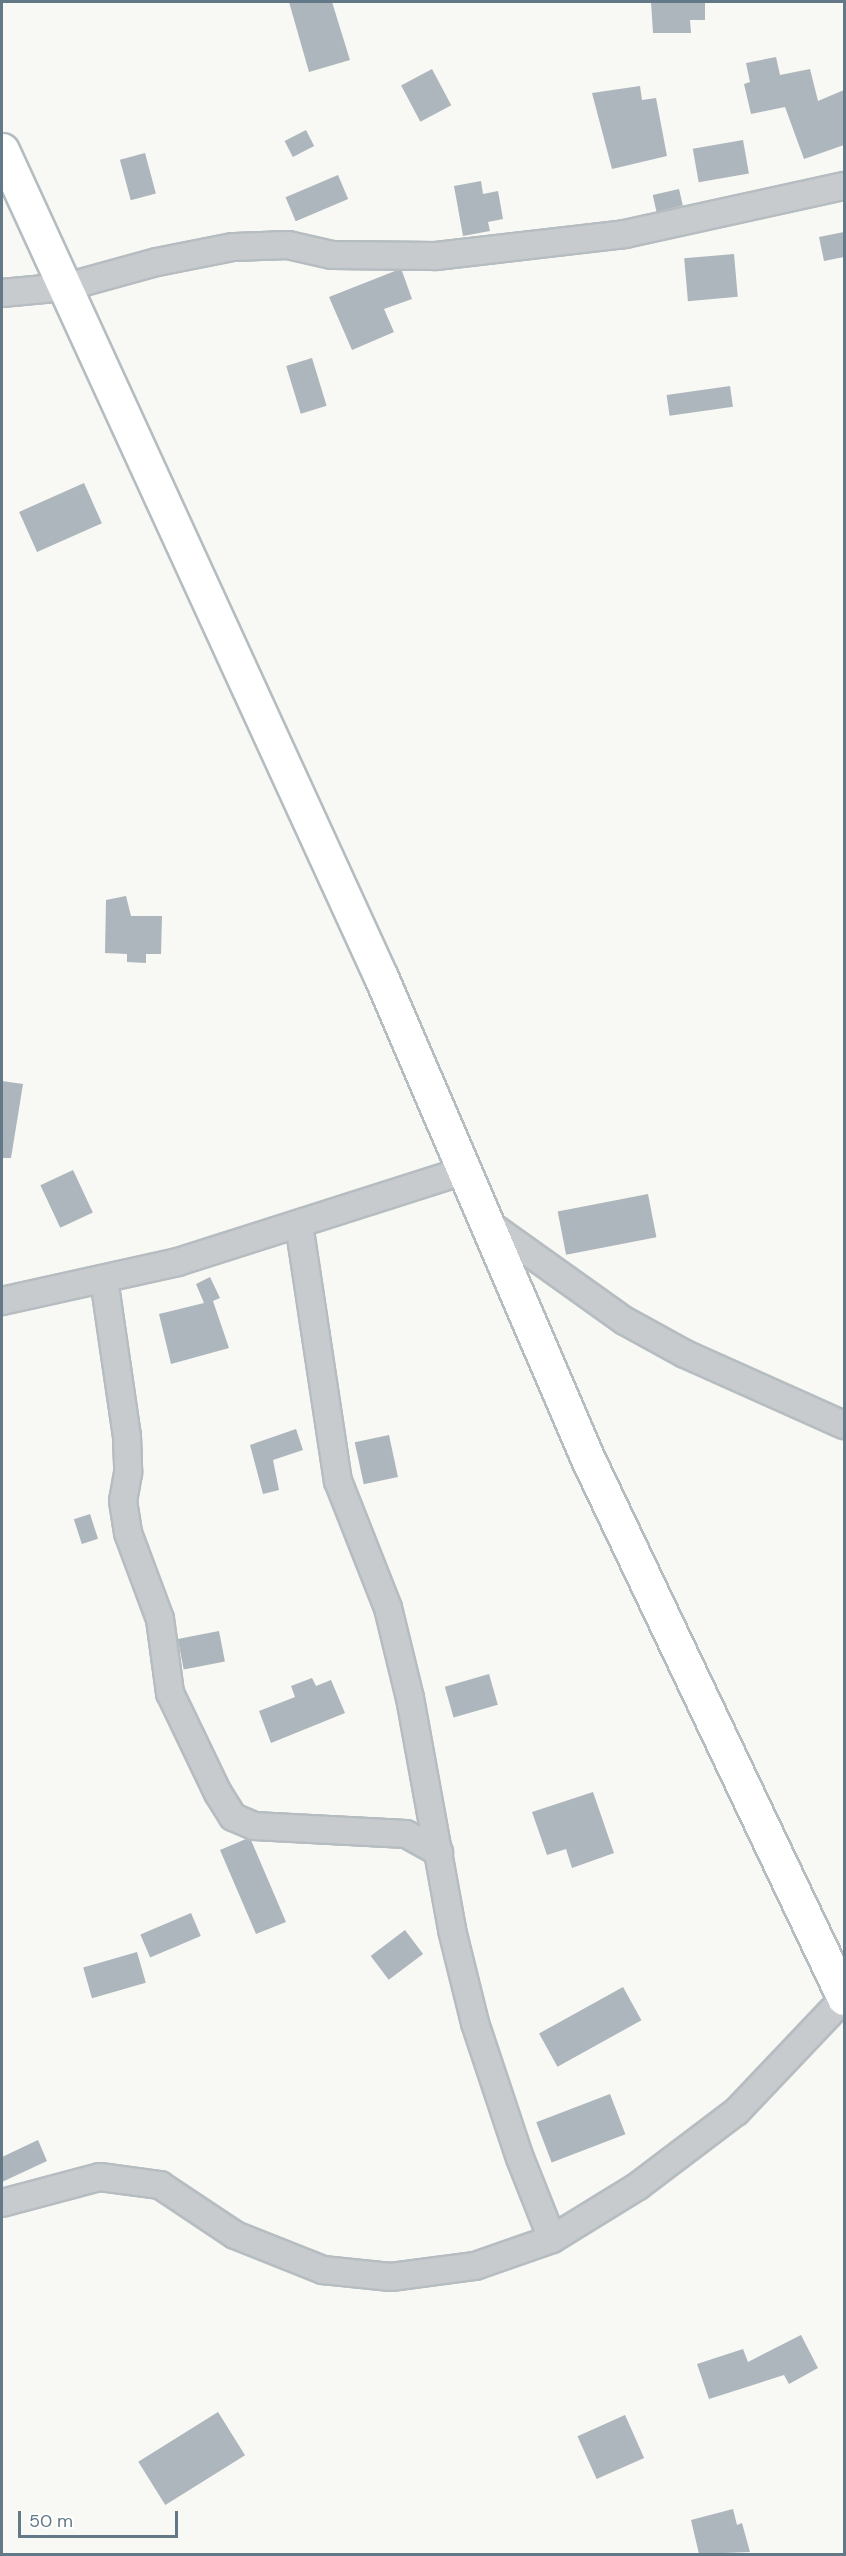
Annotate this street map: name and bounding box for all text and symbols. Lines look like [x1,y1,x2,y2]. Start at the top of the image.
scale bar [21,2499,182,2537]
text: 50 m [29,2509,73,2533]

